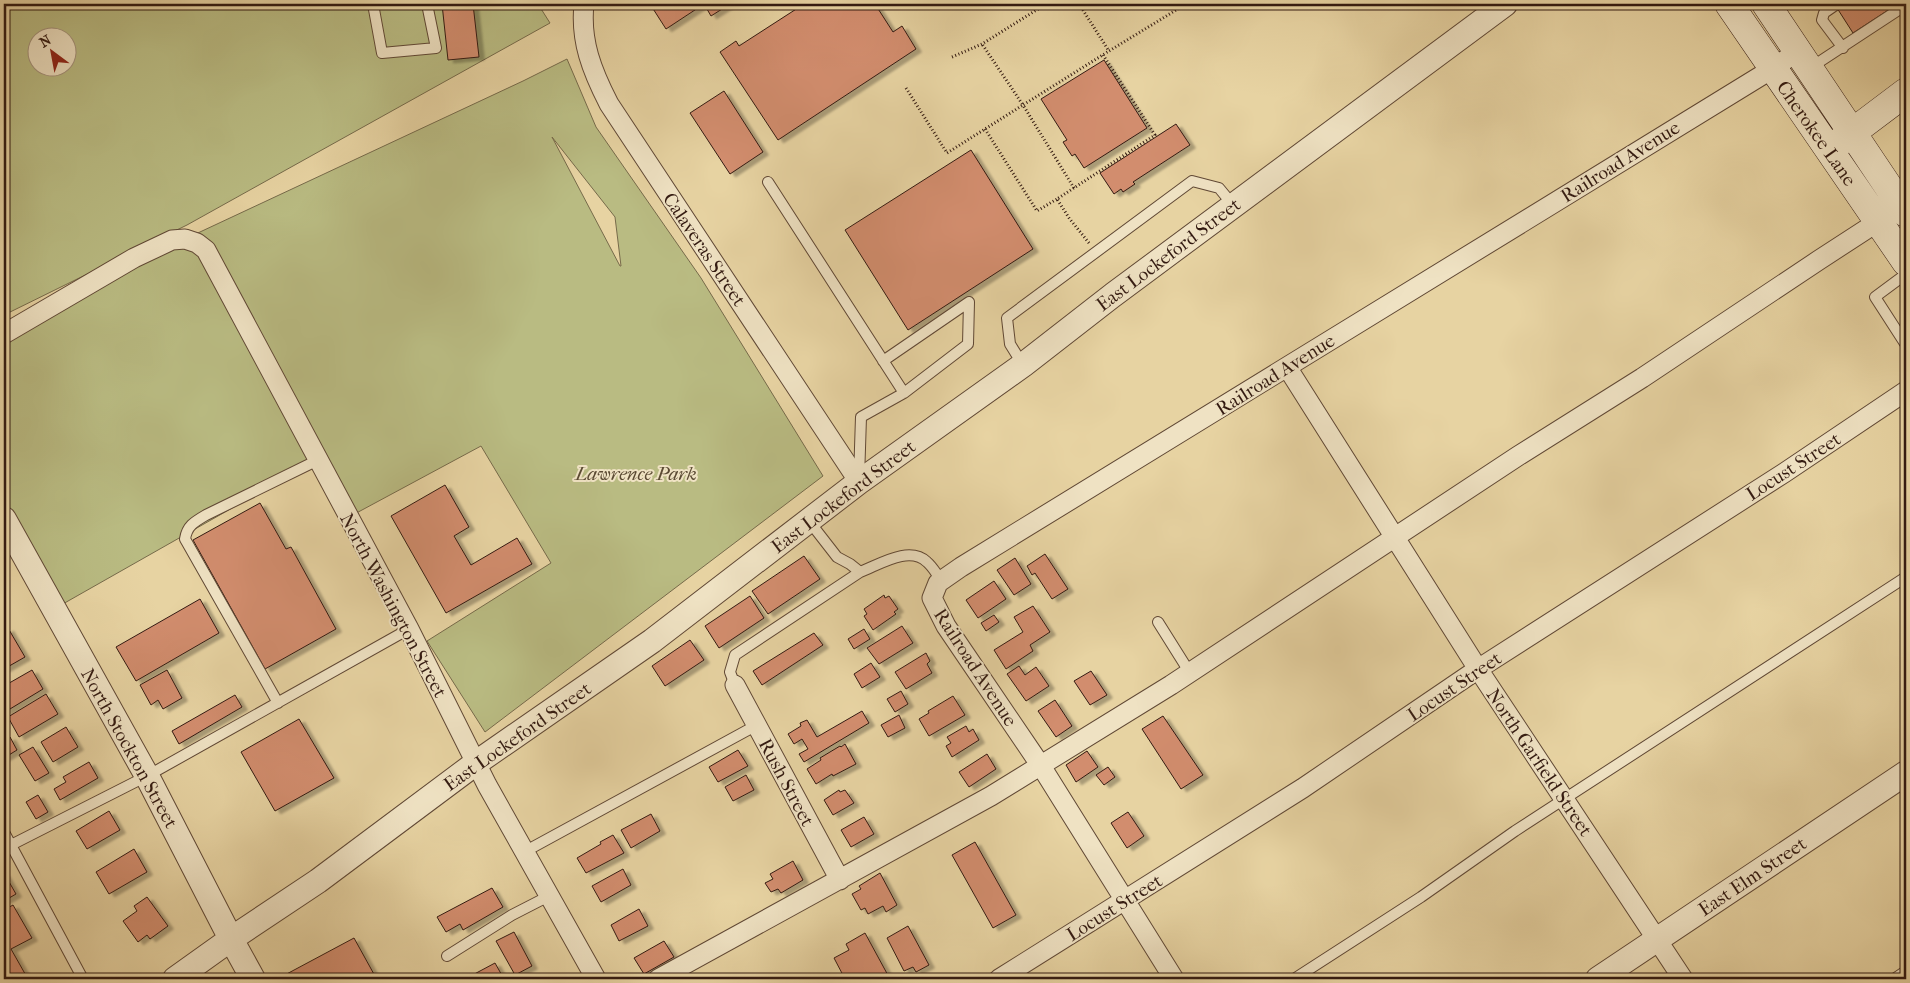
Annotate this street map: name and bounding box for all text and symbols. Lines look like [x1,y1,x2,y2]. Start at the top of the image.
north arrow [28,28,78,78]
text: N [36,31,55,51]
street label: Cherokee Lane [1772,77,1861,190]
street label: Railroad Avenue [1557,117,1684,207]
street label: Calaveras Street [658,189,750,311]
street label: East Lockeford Street [1092,193,1245,316]
street label: Railroad Avenue [1212,330,1339,420]
street label: Locust Street [1742,428,1845,506]
street label: East Lockeford Street [767,435,920,558]
park label: Lawrence Park [573,463,697,485]
street label: North Washington Street [335,510,451,702]
street label: Railroad Avenue [929,605,1021,731]
street label: Locust Street [1403,647,1506,726]
street label: North Stockton Street [76,665,182,832]
street label: East Lockeford Street [440,678,596,796]
street label: North Garfield Street [1482,685,1597,841]
street label: Rush Street [754,735,818,830]
street label: East Elm Street [1695,833,1811,921]
street label: Locust Street [1063,870,1166,946]

